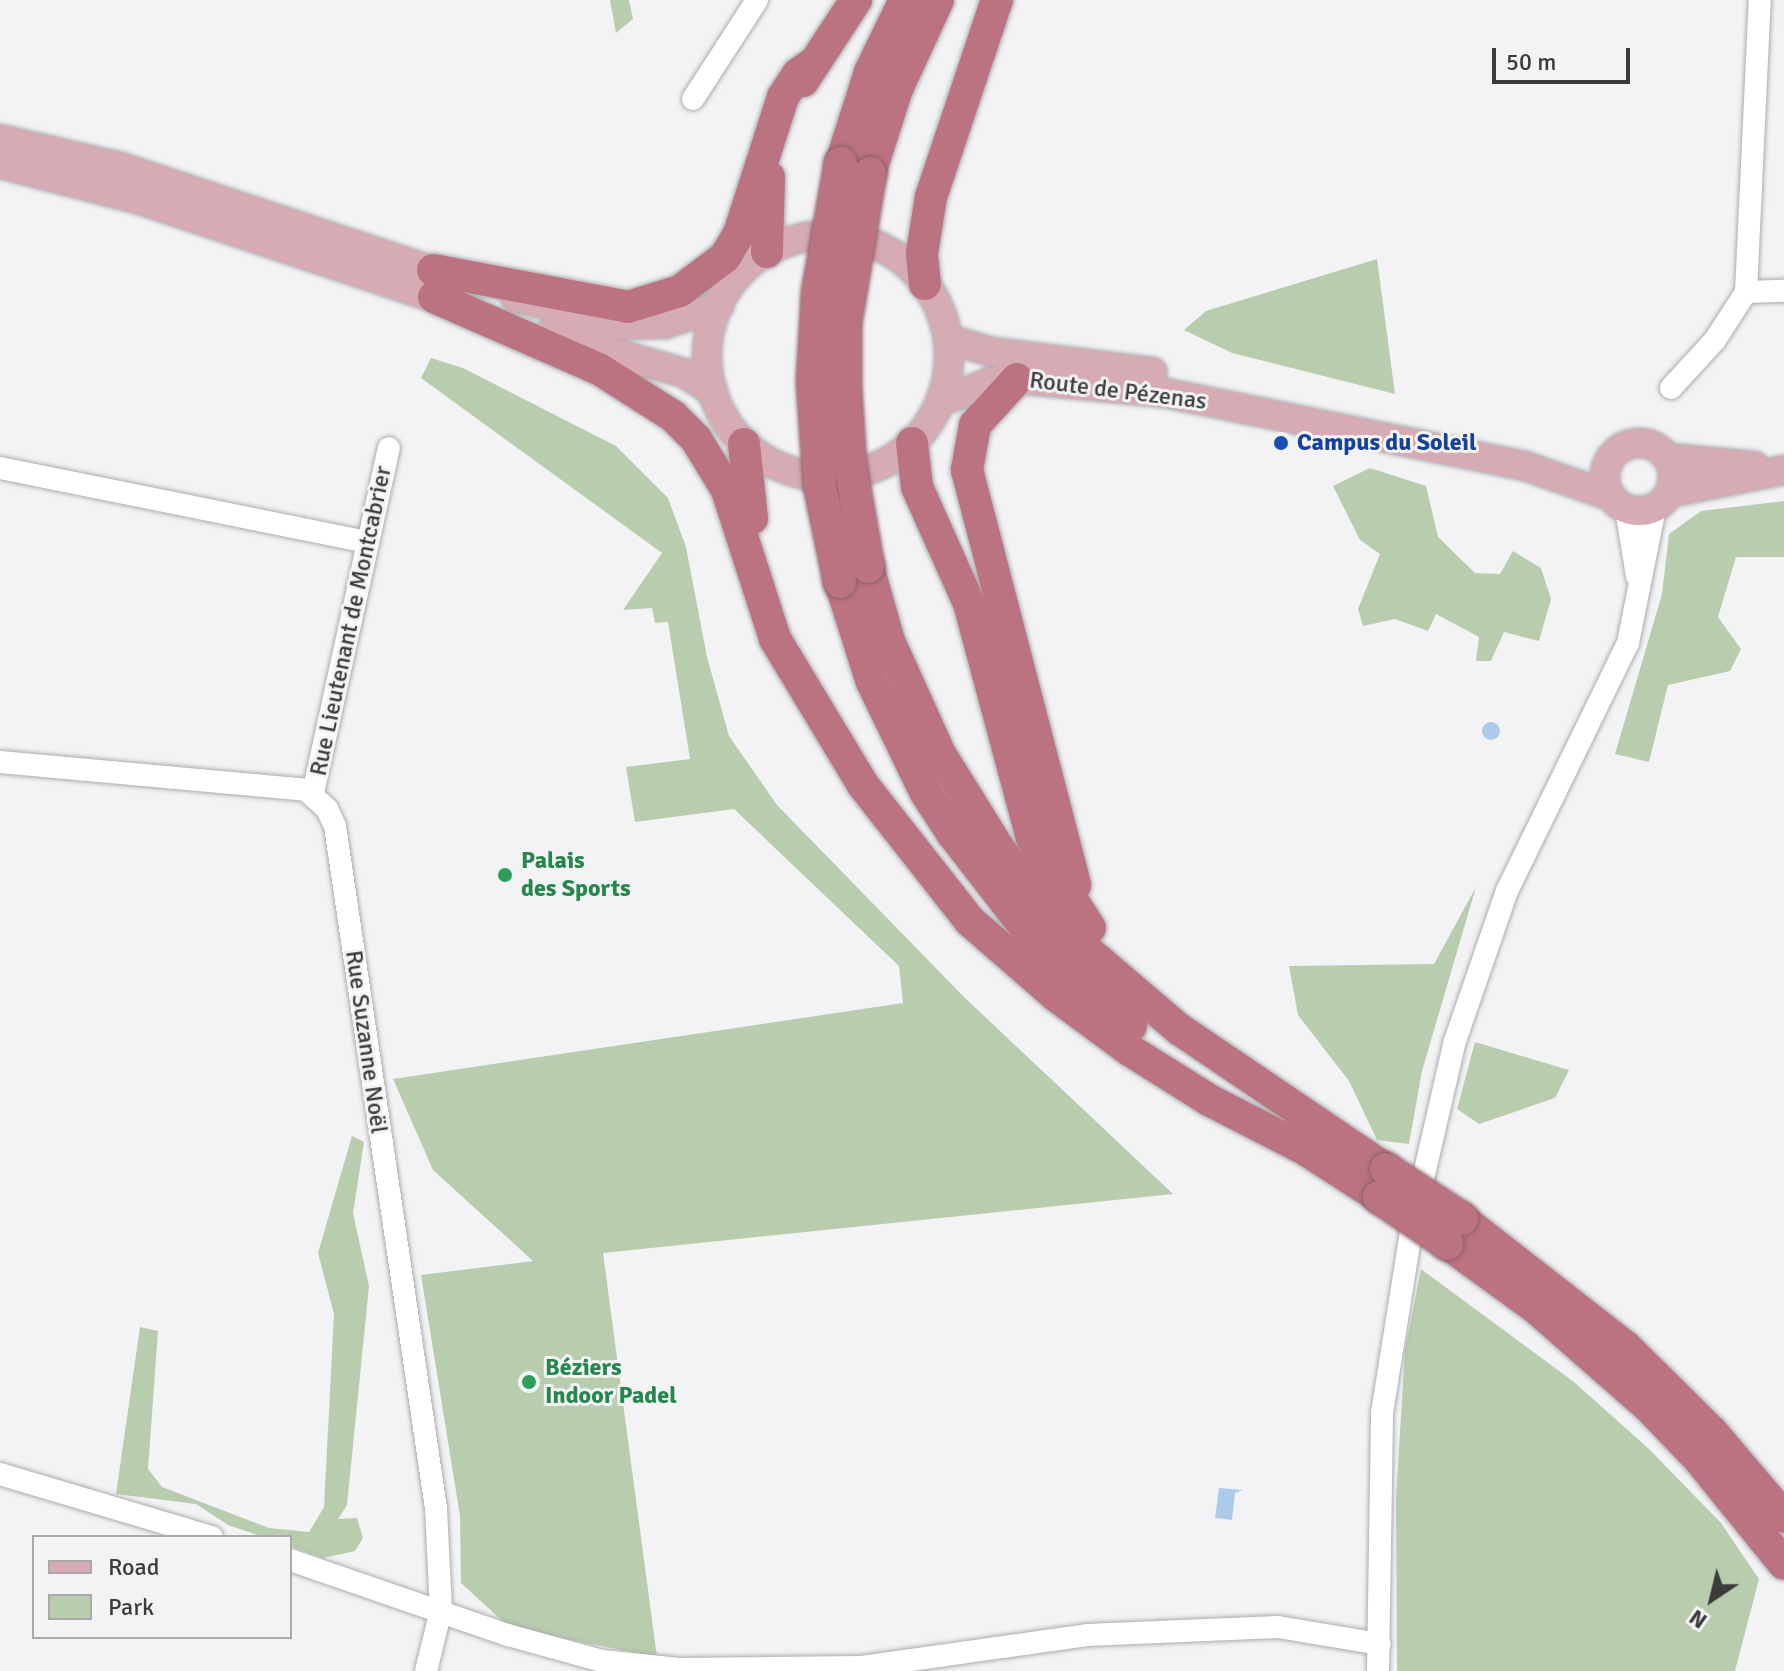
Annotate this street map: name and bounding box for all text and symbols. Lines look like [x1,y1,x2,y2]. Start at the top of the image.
scale bar [1496,32,1634,82]
text: 50 m [1506,47,1556,77]
street label: Route de Pézenas [1028,366,1208,416]
place label: Campus du Soleil [1297,429,1476,457]
marker: Campus du Soleil [1272,434,1290,452]
street label: Rue Lieutenant de Montcabrier [304,463,398,779]
place label: Palais des Sports [521,847,631,903]
marker: Palais des Sports [496,866,514,884]
street label: Rue Suzanne Noël [339,948,393,1136]
place label: Béziers Indoor Padel [545,1354,677,1410]
marker: Béziers Indoor Padel [520,1373,538,1391]
legend [32,1535,292,1639]
text: Road [108,1552,159,1582]
north arrow [1672,1559,1752,1639]
text: Park [108,1592,154,1622]
text: N [1684,1604,1712,1635]

